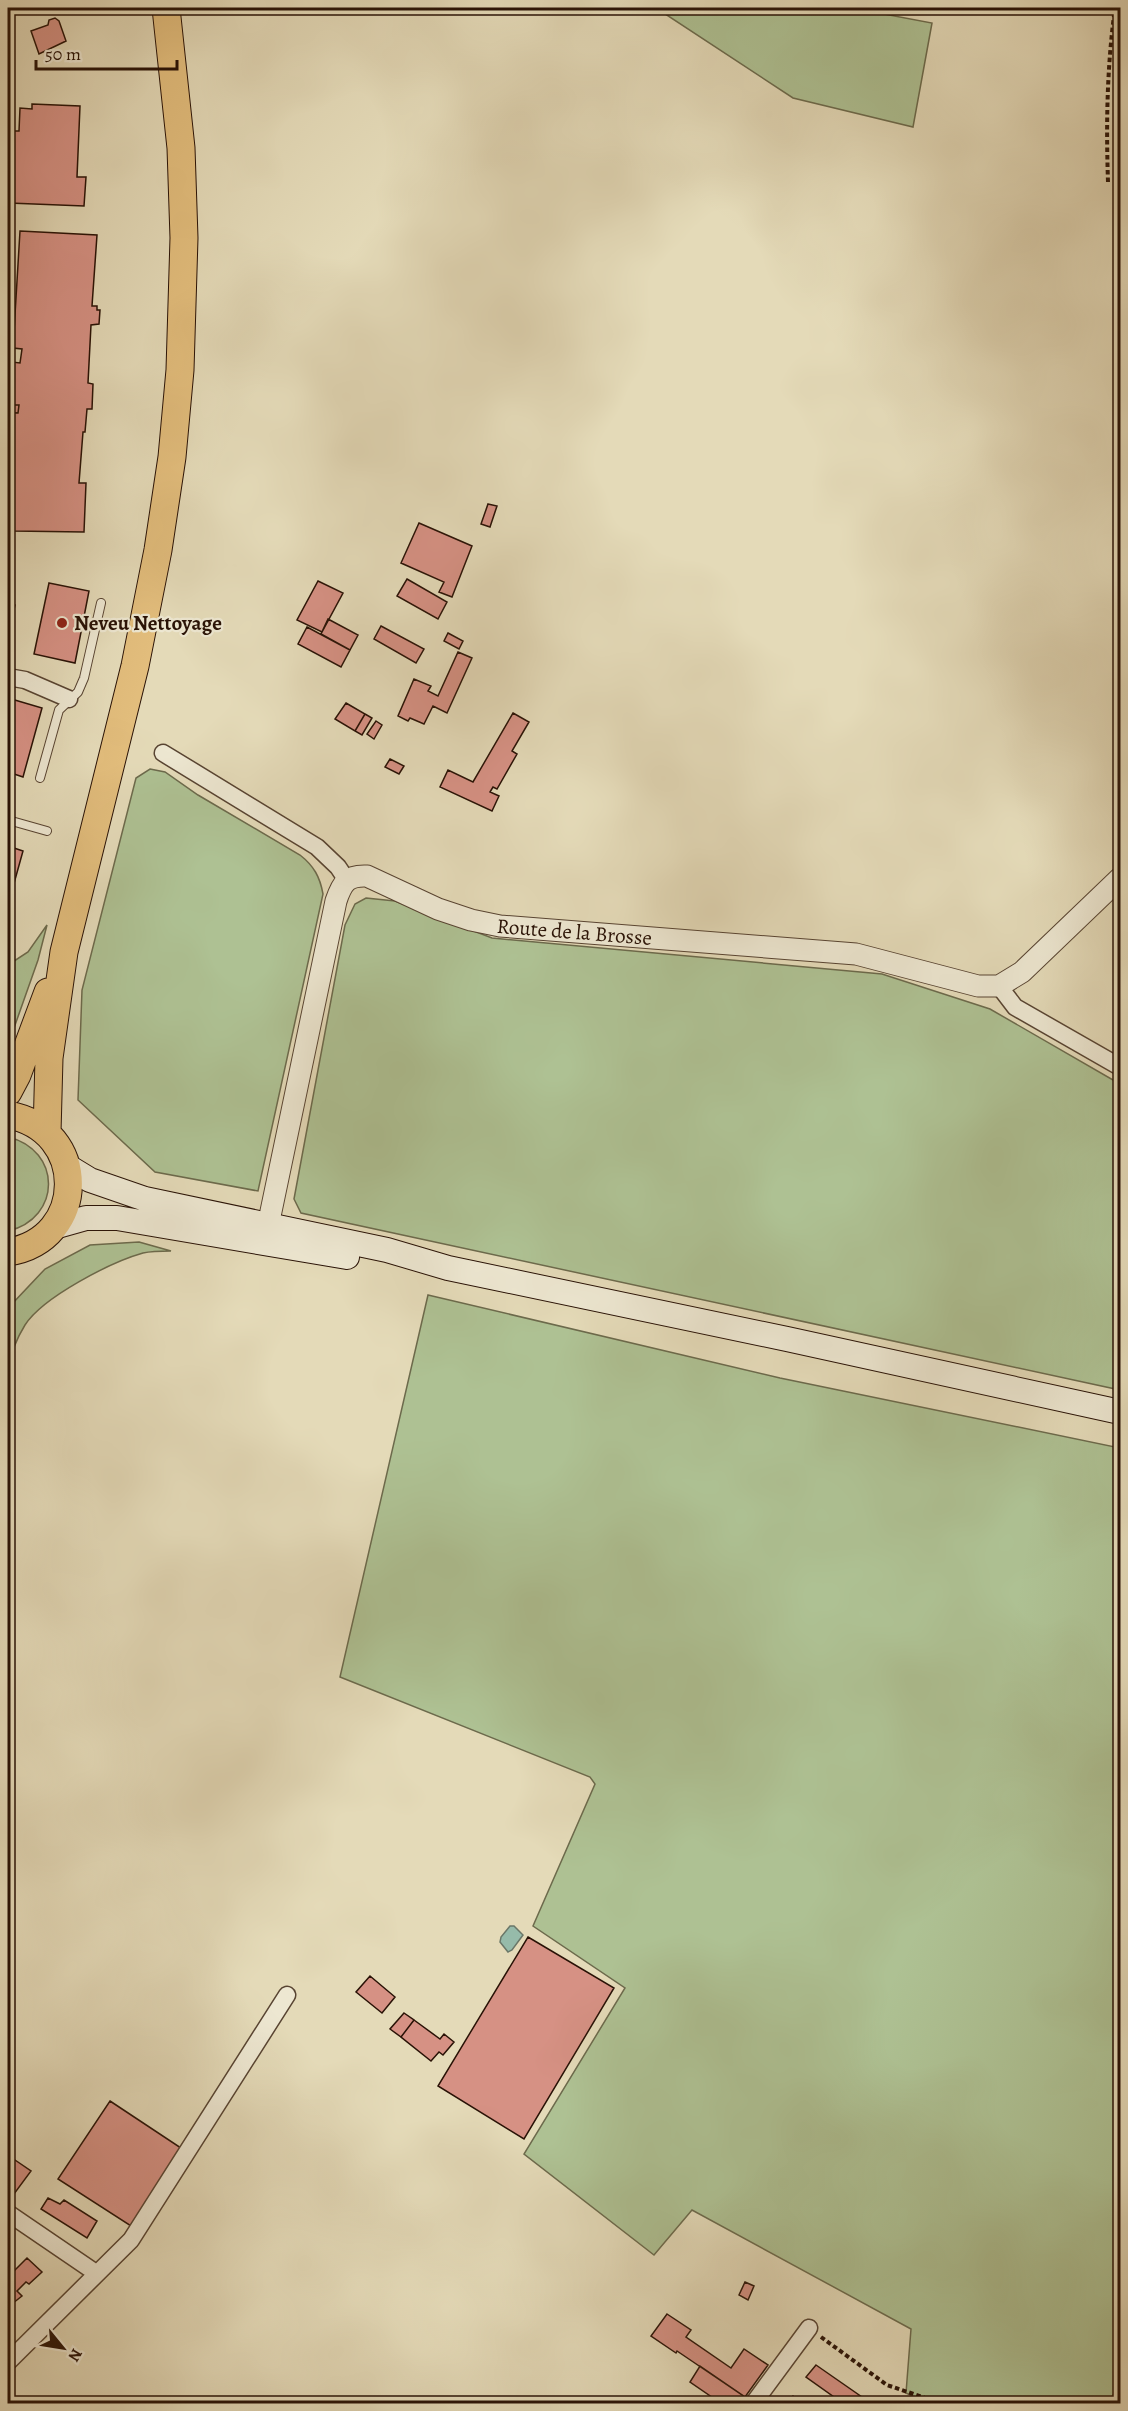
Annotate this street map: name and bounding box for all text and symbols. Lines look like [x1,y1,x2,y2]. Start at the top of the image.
scale bar [36,33,177,71]
text: 50 m [45,42,81,66]
place label: Neveu Nettoyage [74,609,222,637]
marker: Neveu Nettoyage [55,616,69,630]
street label: Route de la Brosse [496,912,653,952]
north arrow [33,2318,93,2378]
text: N [63,2344,88,2366]

